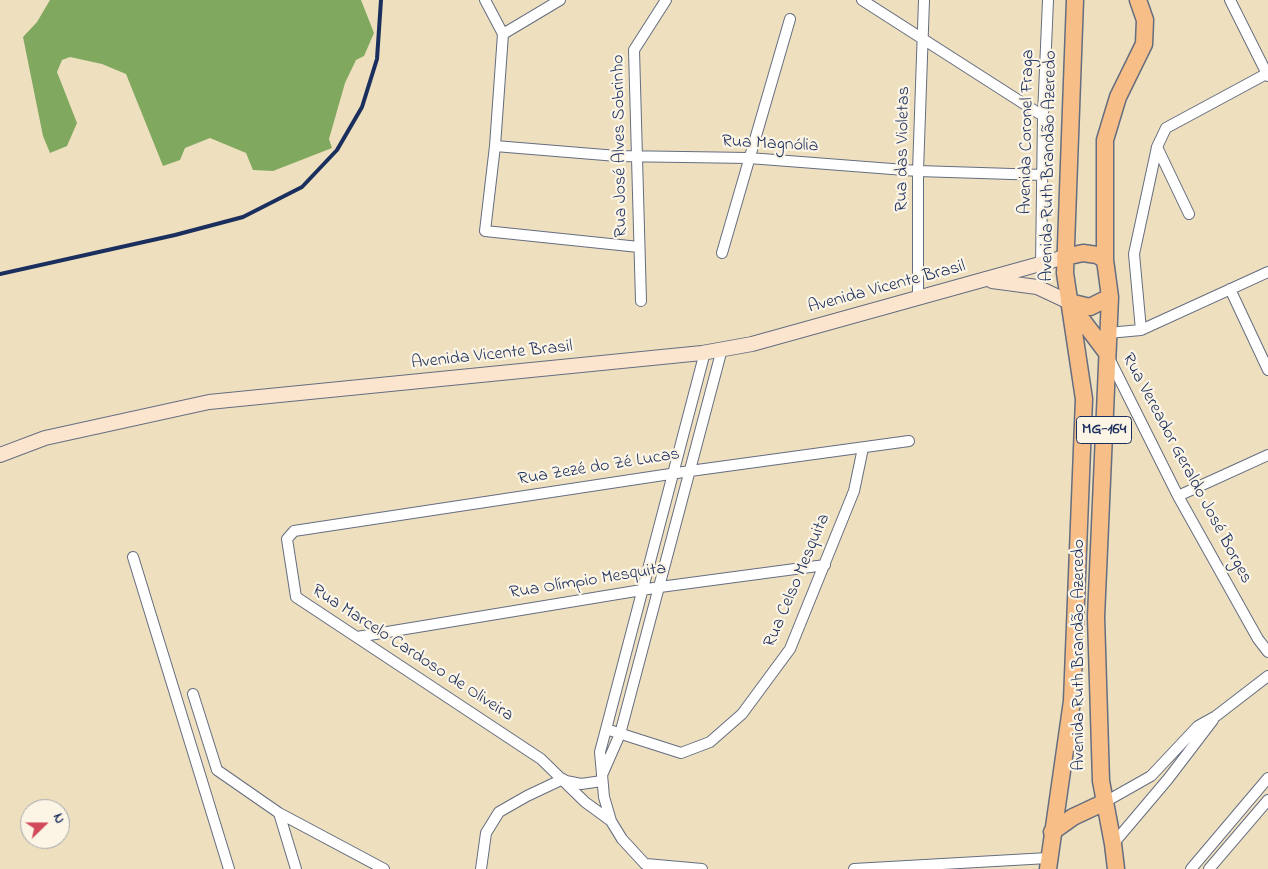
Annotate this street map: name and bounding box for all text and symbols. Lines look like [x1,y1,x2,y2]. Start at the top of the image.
street label: Avenida Coronel Fraga [1016,49,1040,215]
street label: Avenida Ruth Brandão Azeredo [1037,50,1063,282]
street label: Rua José Alves Sobrinho [609,54,633,238]
street label: Rua das Violetas [892,86,916,212]
street label: Rua Magnólia [721,132,819,158]
street label: Avenida Vicente Brasil [806,257,968,319]
street label: Avenida Vicente Brasil [410,337,574,375]
street label: Rua Vereador Geraldo José Borges [1116,350,1256,588]
road number: MG-164 [1076,416,1132,444]
street label: Rua Zezé do Zé Lucas [517,445,681,491]
street label: Rua Celso Mesquita [760,511,836,651]
street label: Avenida Ruth Brandão Azeredo [1069,539,1091,771]
street label: Rua Olímpio Mesquita [508,559,668,605]
street label: Rua Marcelo Cardoso de Oliveira [307,581,517,727]
north arrow [20,799,70,849]
text: N [47,810,70,827]

